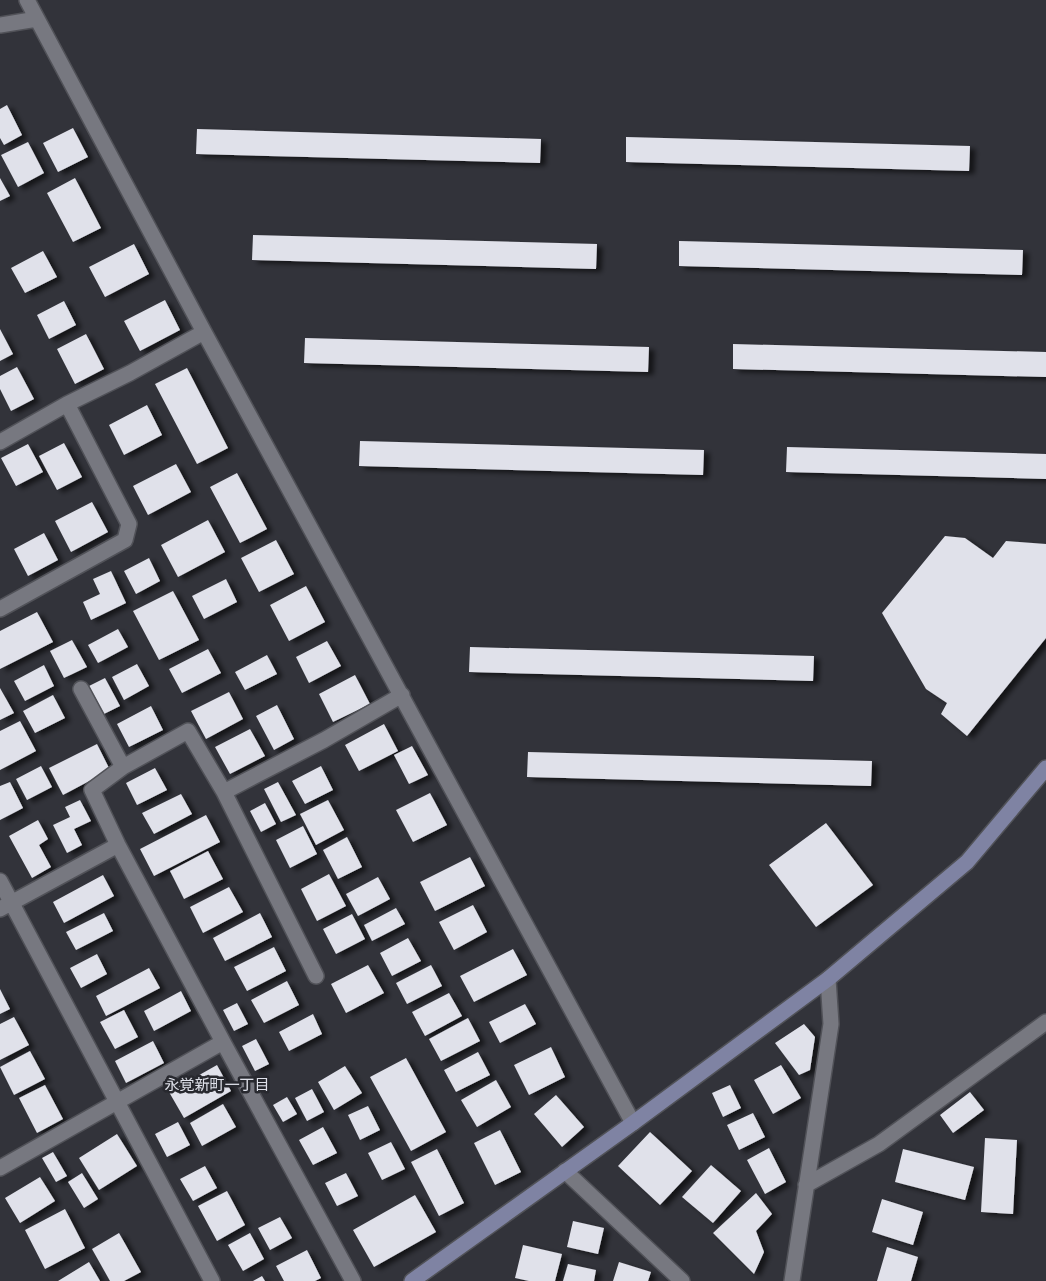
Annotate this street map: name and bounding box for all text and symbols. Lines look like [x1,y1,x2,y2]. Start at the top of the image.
district label: 永覚新町一丁目 [164,1076,270,1094]

